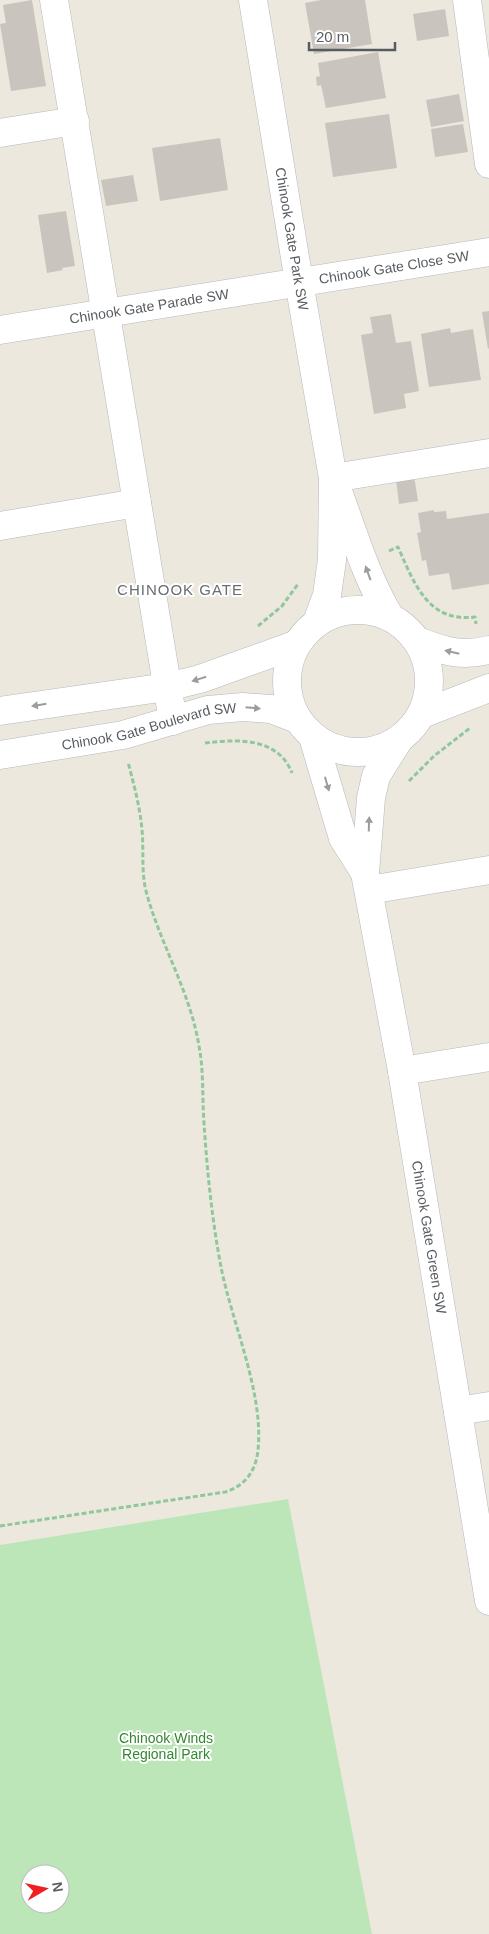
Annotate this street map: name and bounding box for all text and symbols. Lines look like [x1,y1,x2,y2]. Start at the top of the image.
scale bar [309,20,395,52]
text: 20 m [316,28,349,45]
street label: Chinook Gate Park SW [272,166,312,312]
street label: Chinook Gate Close SW [318,247,471,287]
street label: Chinook Gate Parade SW [68,285,231,327]
one-way arrow [364,565,372,580]
district label: CHINOOK GATE [117,581,243,598]
one-way arrow [445,648,460,656]
one-way arrow [192,675,207,683]
street label: Chinook Gate Boulevard SW [60,700,238,753]
one-way arrow [31,702,47,710]
one-way arrow [246,704,262,712]
one-way arrow [323,777,331,792]
one-way arrow [365,816,373,832]
street label: Chinook Gate Green SW [409,1159,450,1316]
park label: Chinook Winds Regional Park [119,1730,213,1762]
north arrow [20,1864,70,1914]
text: N [49,1881,67,1893]

